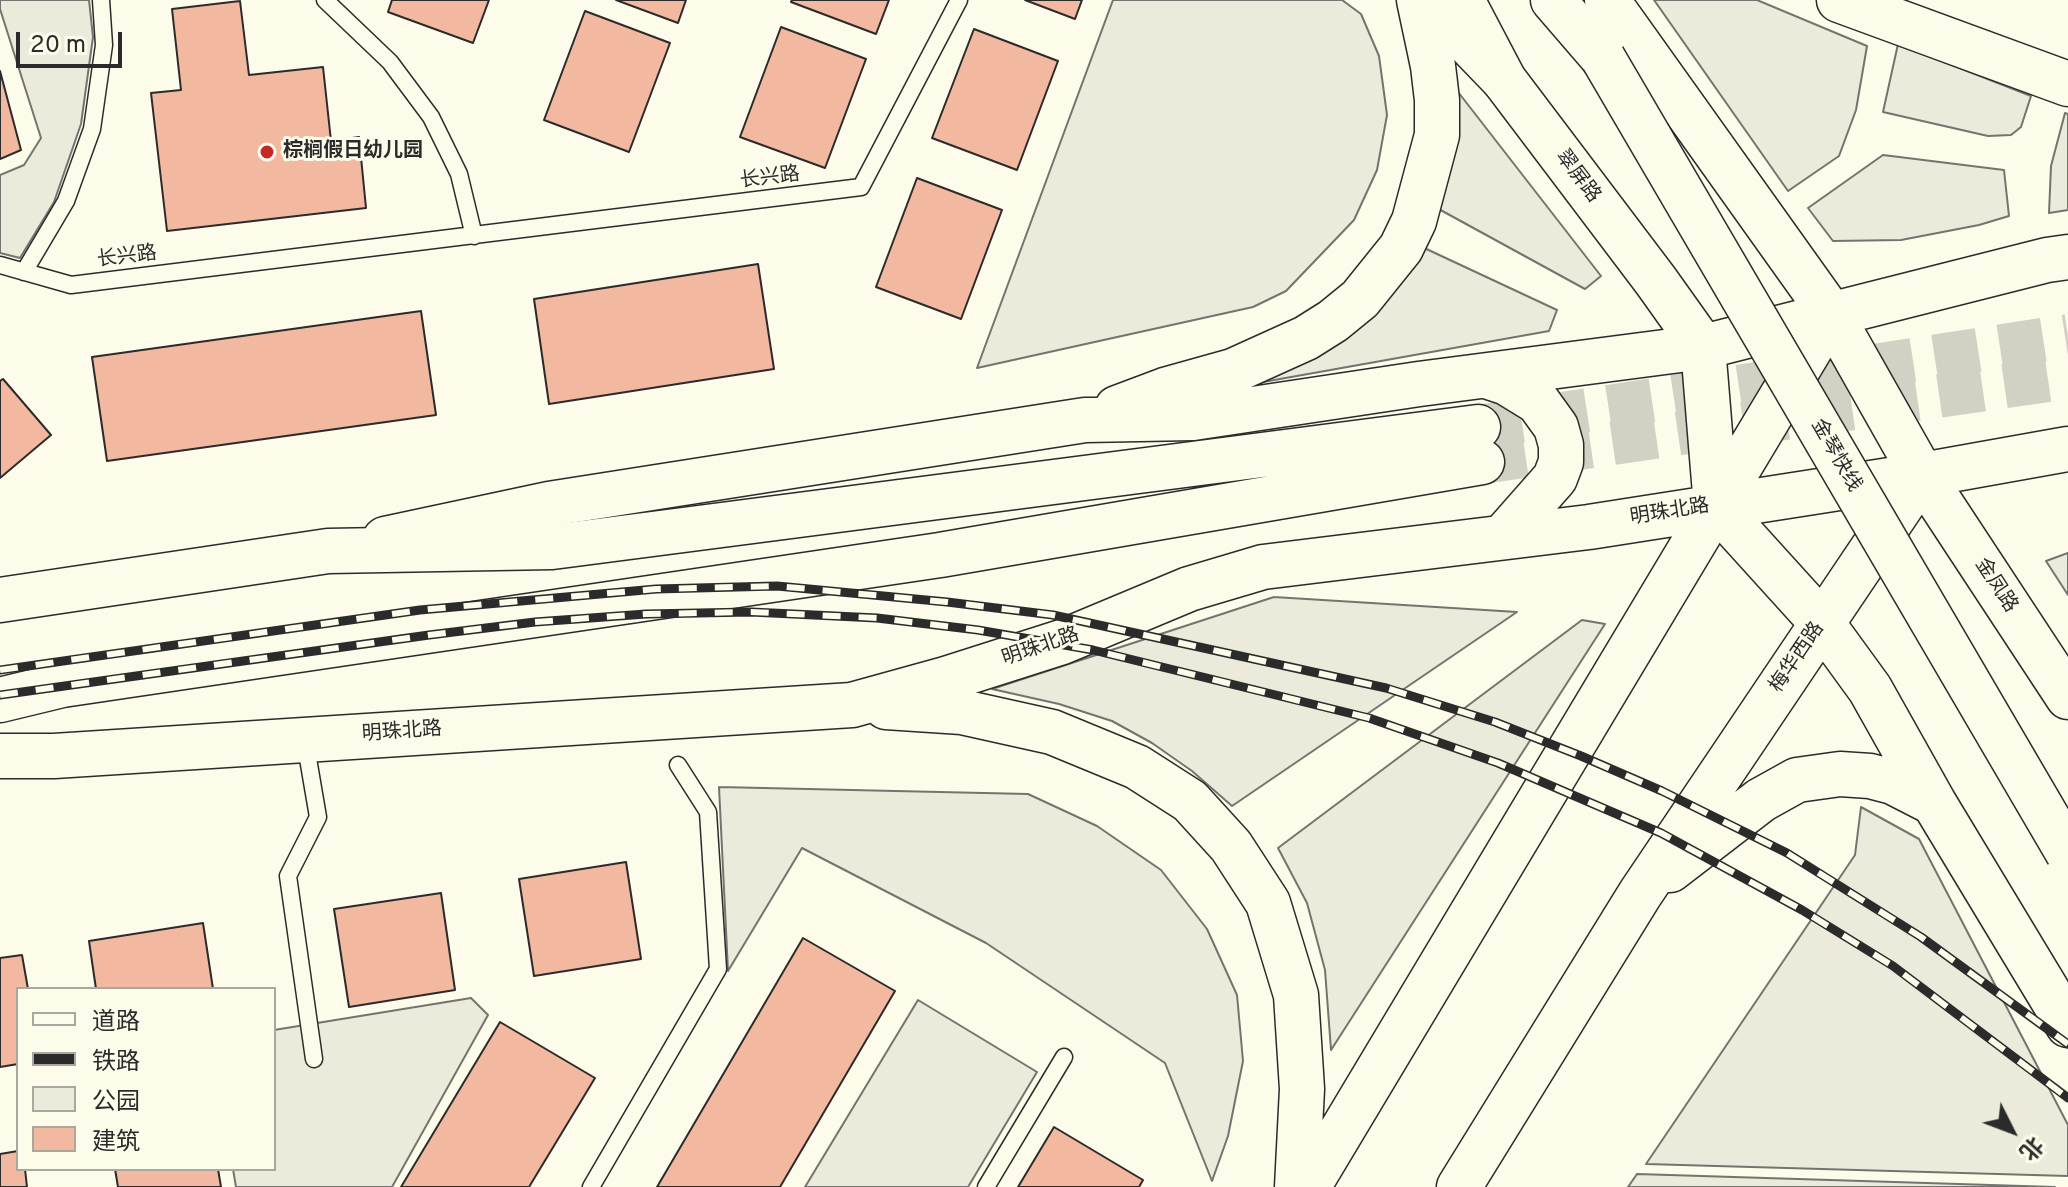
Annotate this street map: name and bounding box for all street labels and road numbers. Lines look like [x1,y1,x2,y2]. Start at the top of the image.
street label: 翠屏路 [1549,146,1605,208]
street label: 长兴路 [739,163,801,195]
street label: 长兴路 [96,242,158,274]
street label: 金琴快线 [1805,415,1865,497]
street label: 明珠北路 [1629,495,1711,531]
street label: 金凤路 [1969,554,2021,618]
street label: 梅华西路 [1766,618,1830,698]
street label: 明珠北路 [999,624,1083,672]
street label: 明珠北路 [361,718,443,748]

